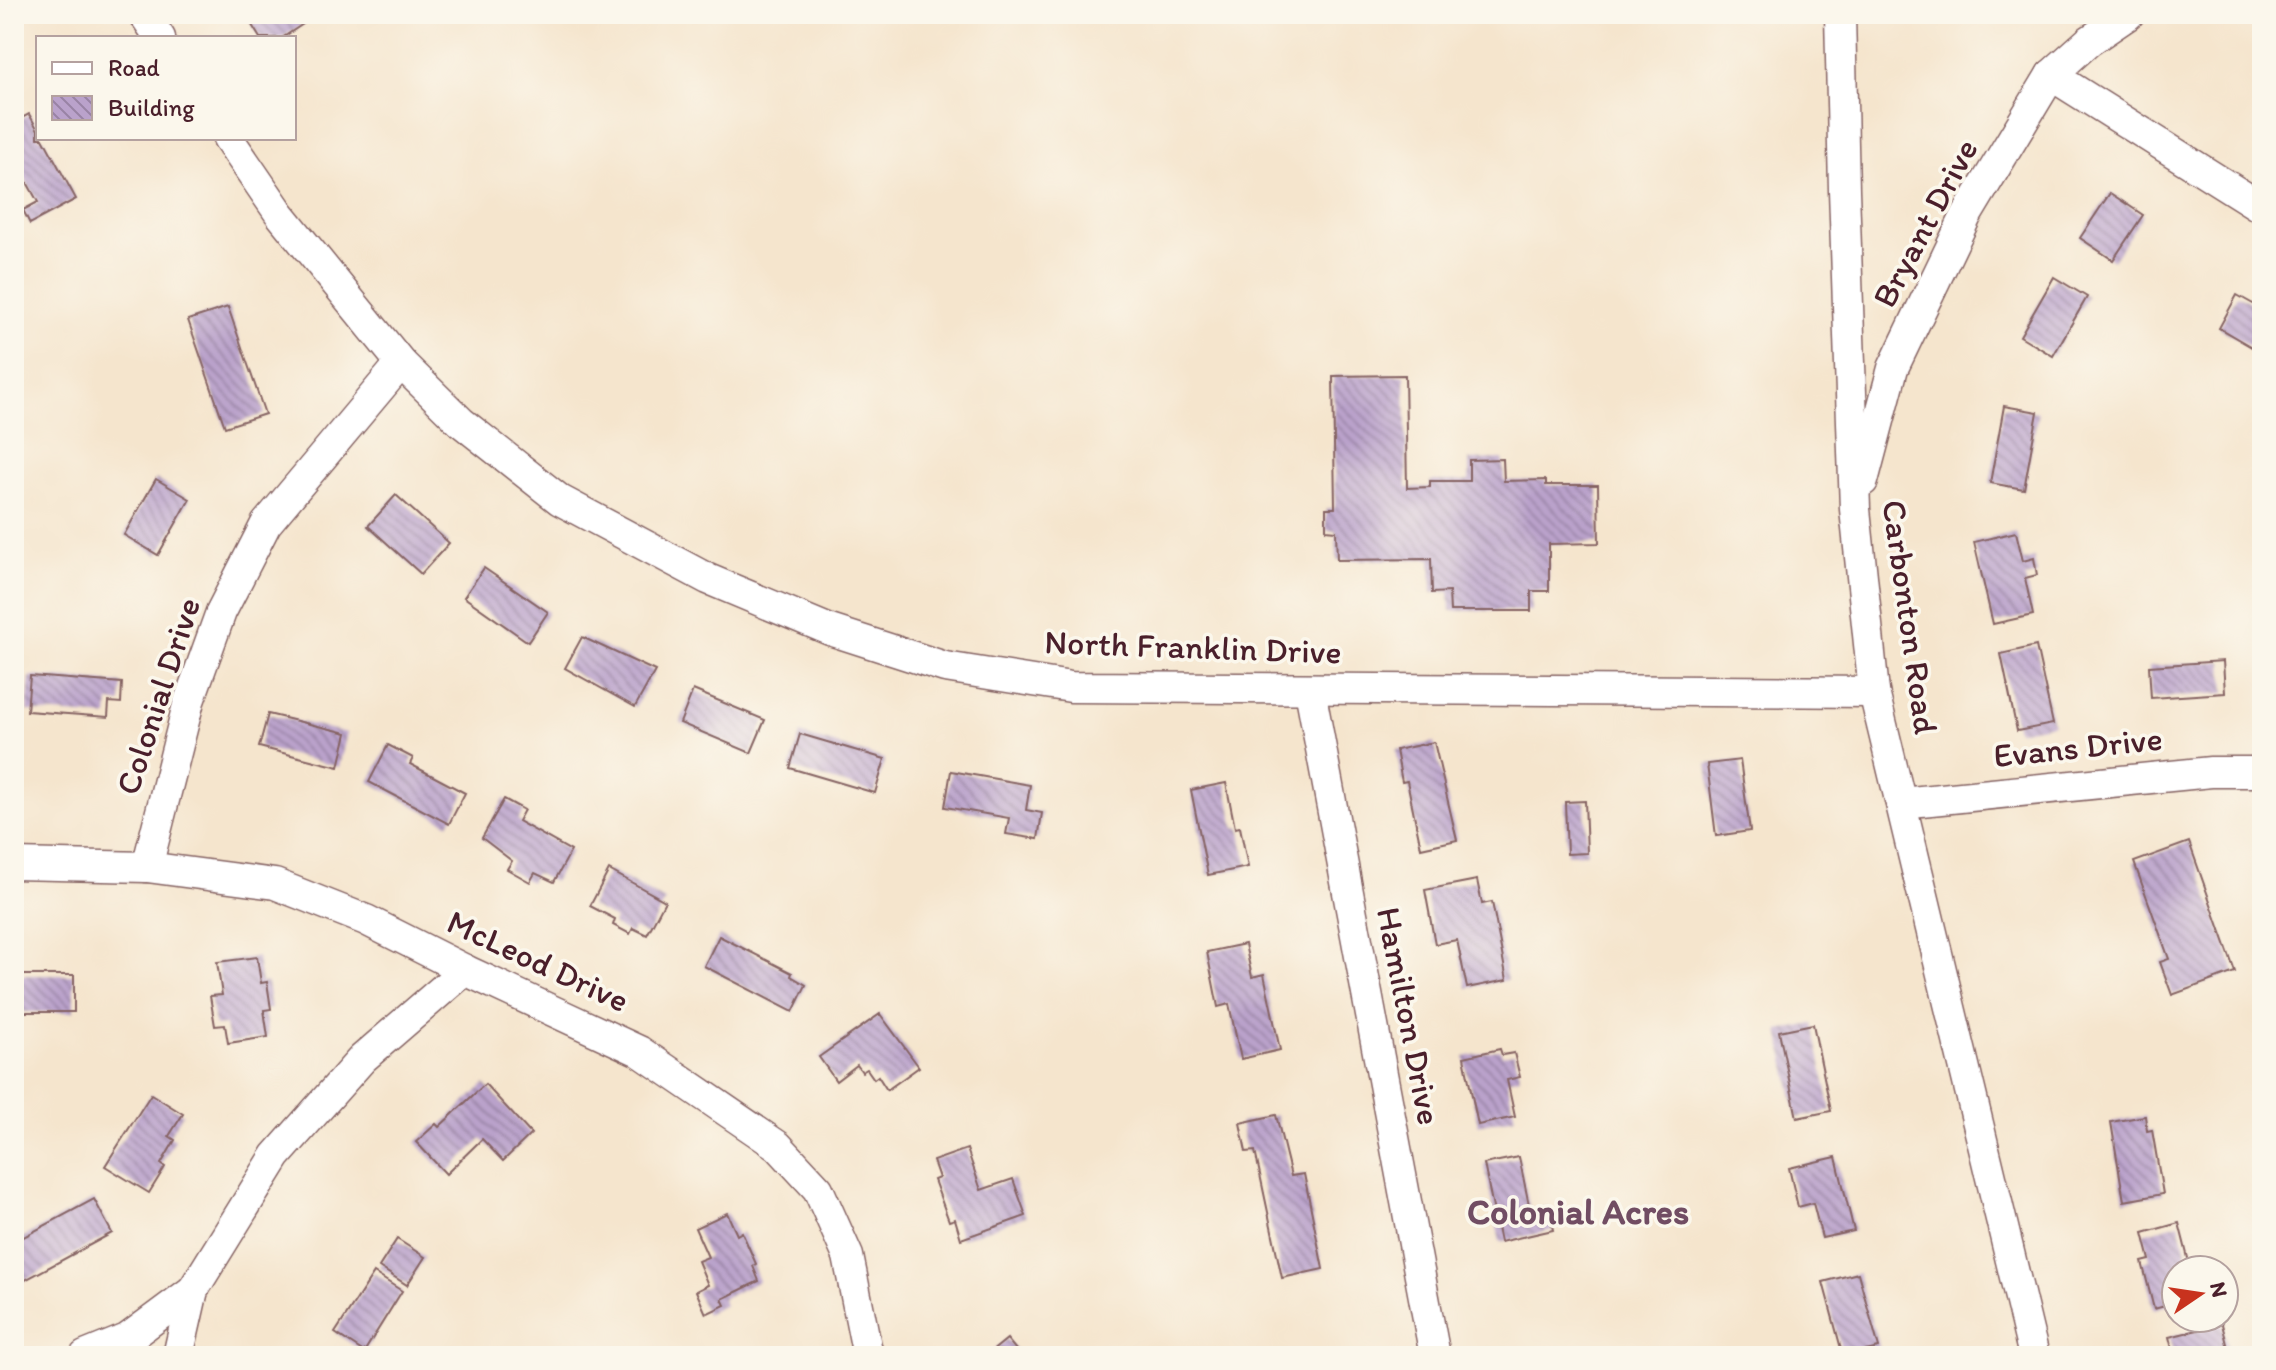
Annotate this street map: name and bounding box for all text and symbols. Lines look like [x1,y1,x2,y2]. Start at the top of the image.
legend [36,36,296,140]
text: Road [108,53,160,82]
text: Building [108,93,195,122]
street label: Bryant Drive [1863,132,1987,314]
street label: Carbonton Road [1873,497,1947,737]
street label: Colonial Drive [107,592,209,800]
street label: North Franklin Drive [1044,621,1342,673]
street label: Evans Drive [1992,718,2164,776]
street label: McLeod Drive [441,901,635,1021]
street label: Hamilton Drive [1368,904,1450,1128]
district label: Colonial Acres [1467,1190,1689,1233]
north arrow [2160,1254,2240,1334]
text: N [2204,1279,2234,1300]

